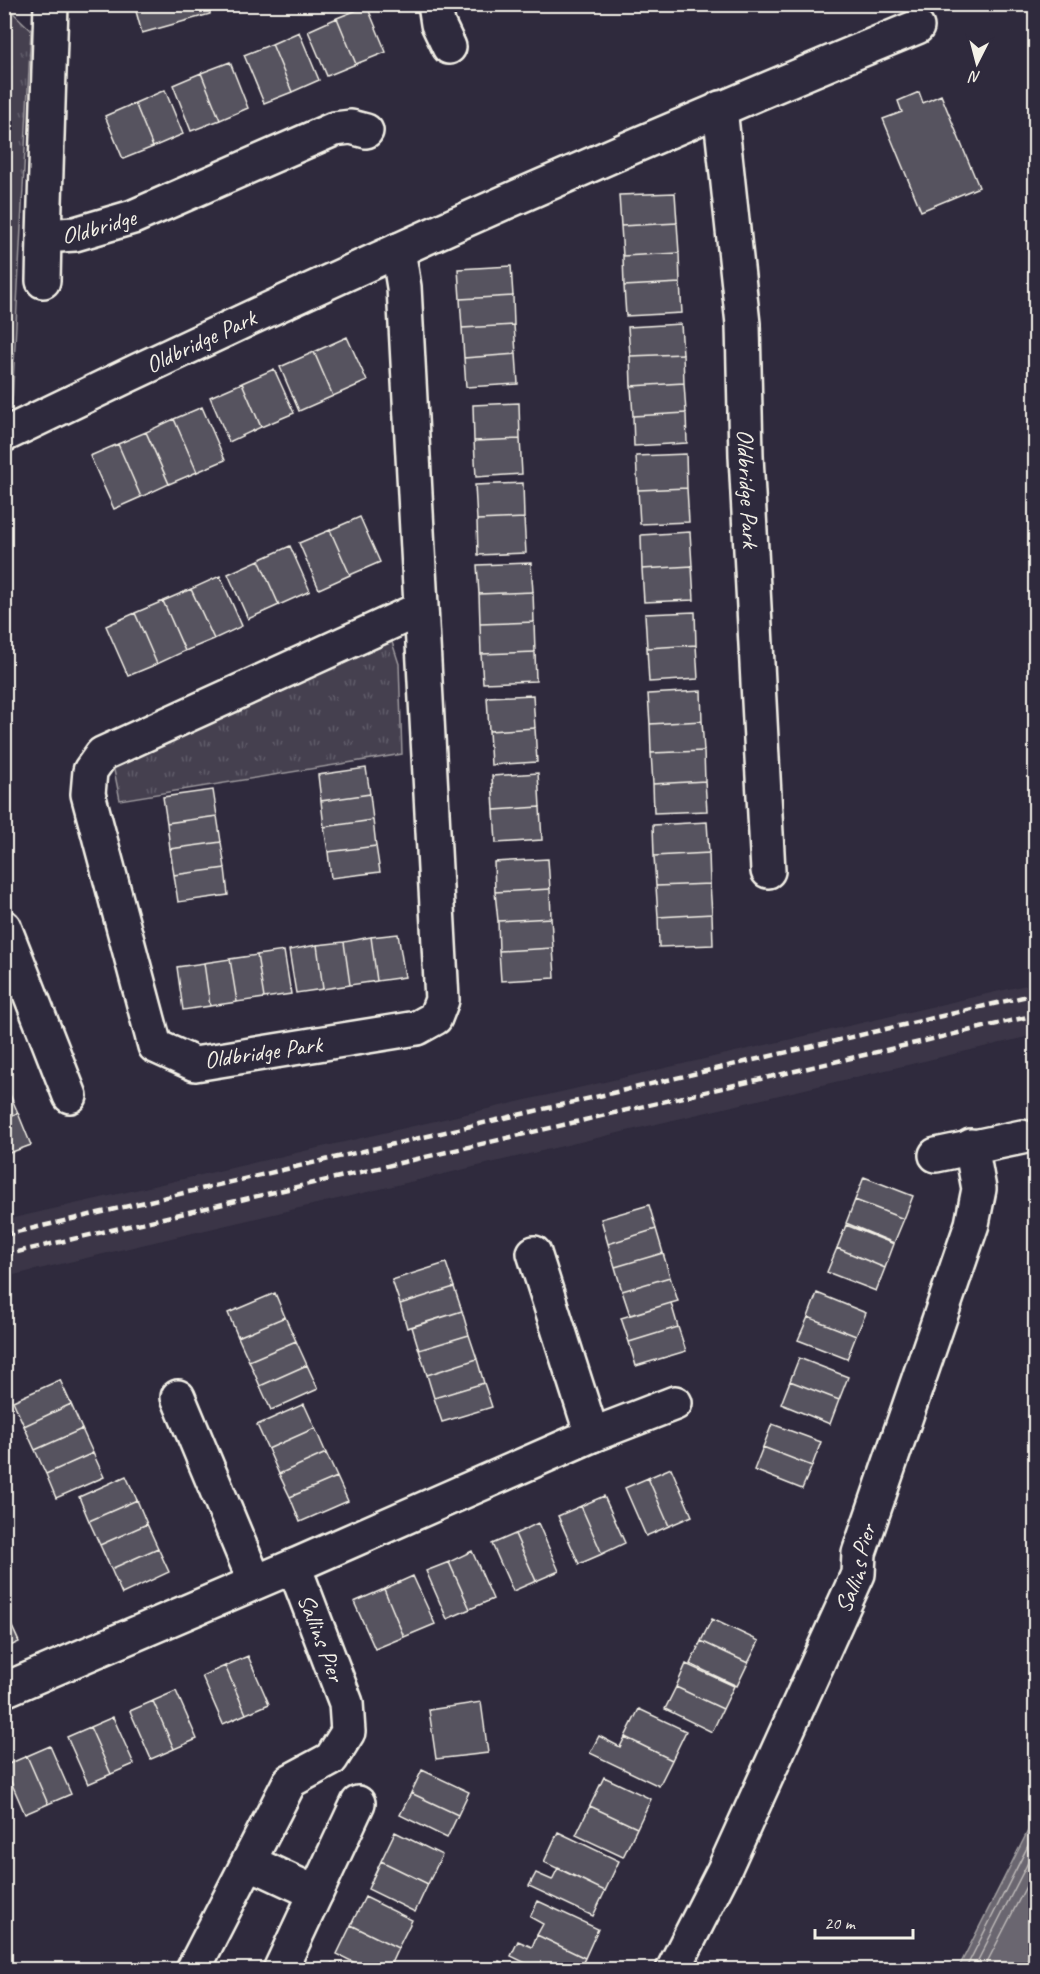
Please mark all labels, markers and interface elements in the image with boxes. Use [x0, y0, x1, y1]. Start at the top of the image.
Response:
north arrow [947, 33, 1007, 93]
text: N [966, 66, 982, 87]
street label: Oldbridge [61, 201, 141, 250]
street label: Oldbridge Park [141, 301, 263, 380]
street label: Oldbridge Park [730, 429, 766, 551]
street label: Oldbridge Park [202, 1029, 326, 1075]
street label: Sallins Pier [827, 1518, 884, 1617]
street label: Sallins Pier [291, 1590, 352, 1688]
scale bar [815, 1902, 912, 1940]
text: 20 m [824, 1912, 857, 1934]

